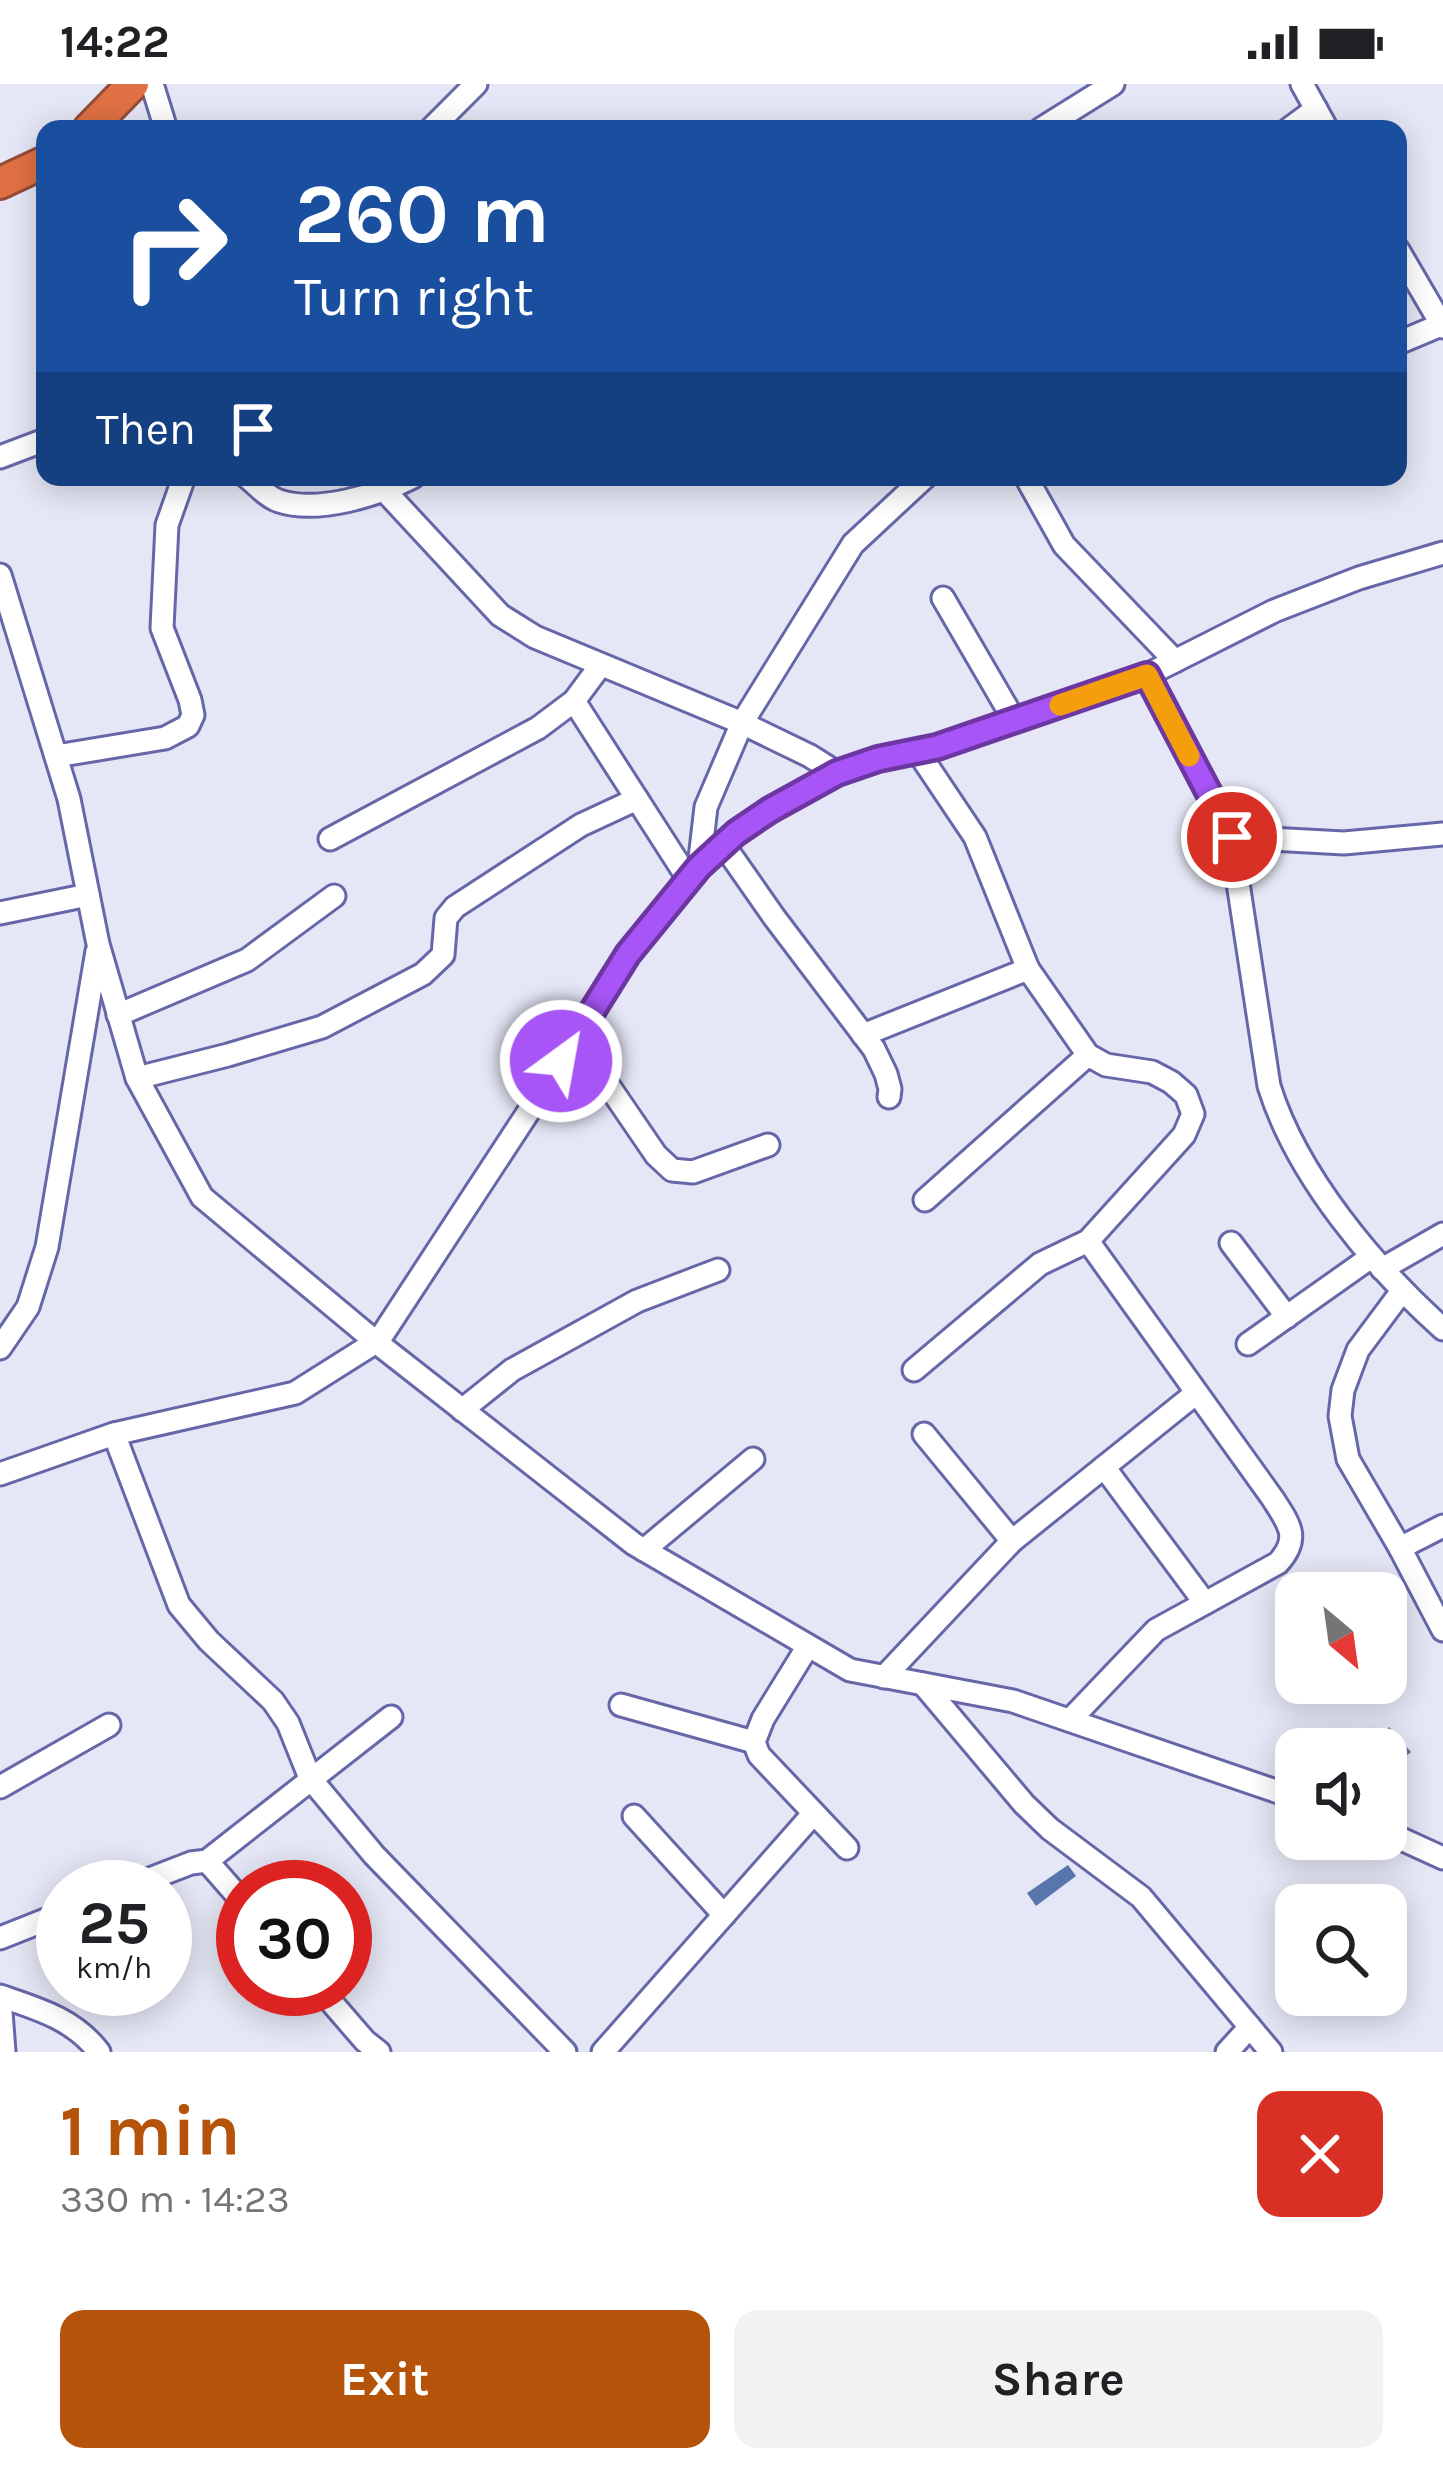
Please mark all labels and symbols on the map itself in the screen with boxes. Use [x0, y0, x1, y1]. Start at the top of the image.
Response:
pin [1181, 786, 1283, 888]
position arrow [498, 998, 624, 1124]
north arrow [1275, 1572, 1407, 1704]
speed limit sign: 30 [216, 1860, 372, 2016]

